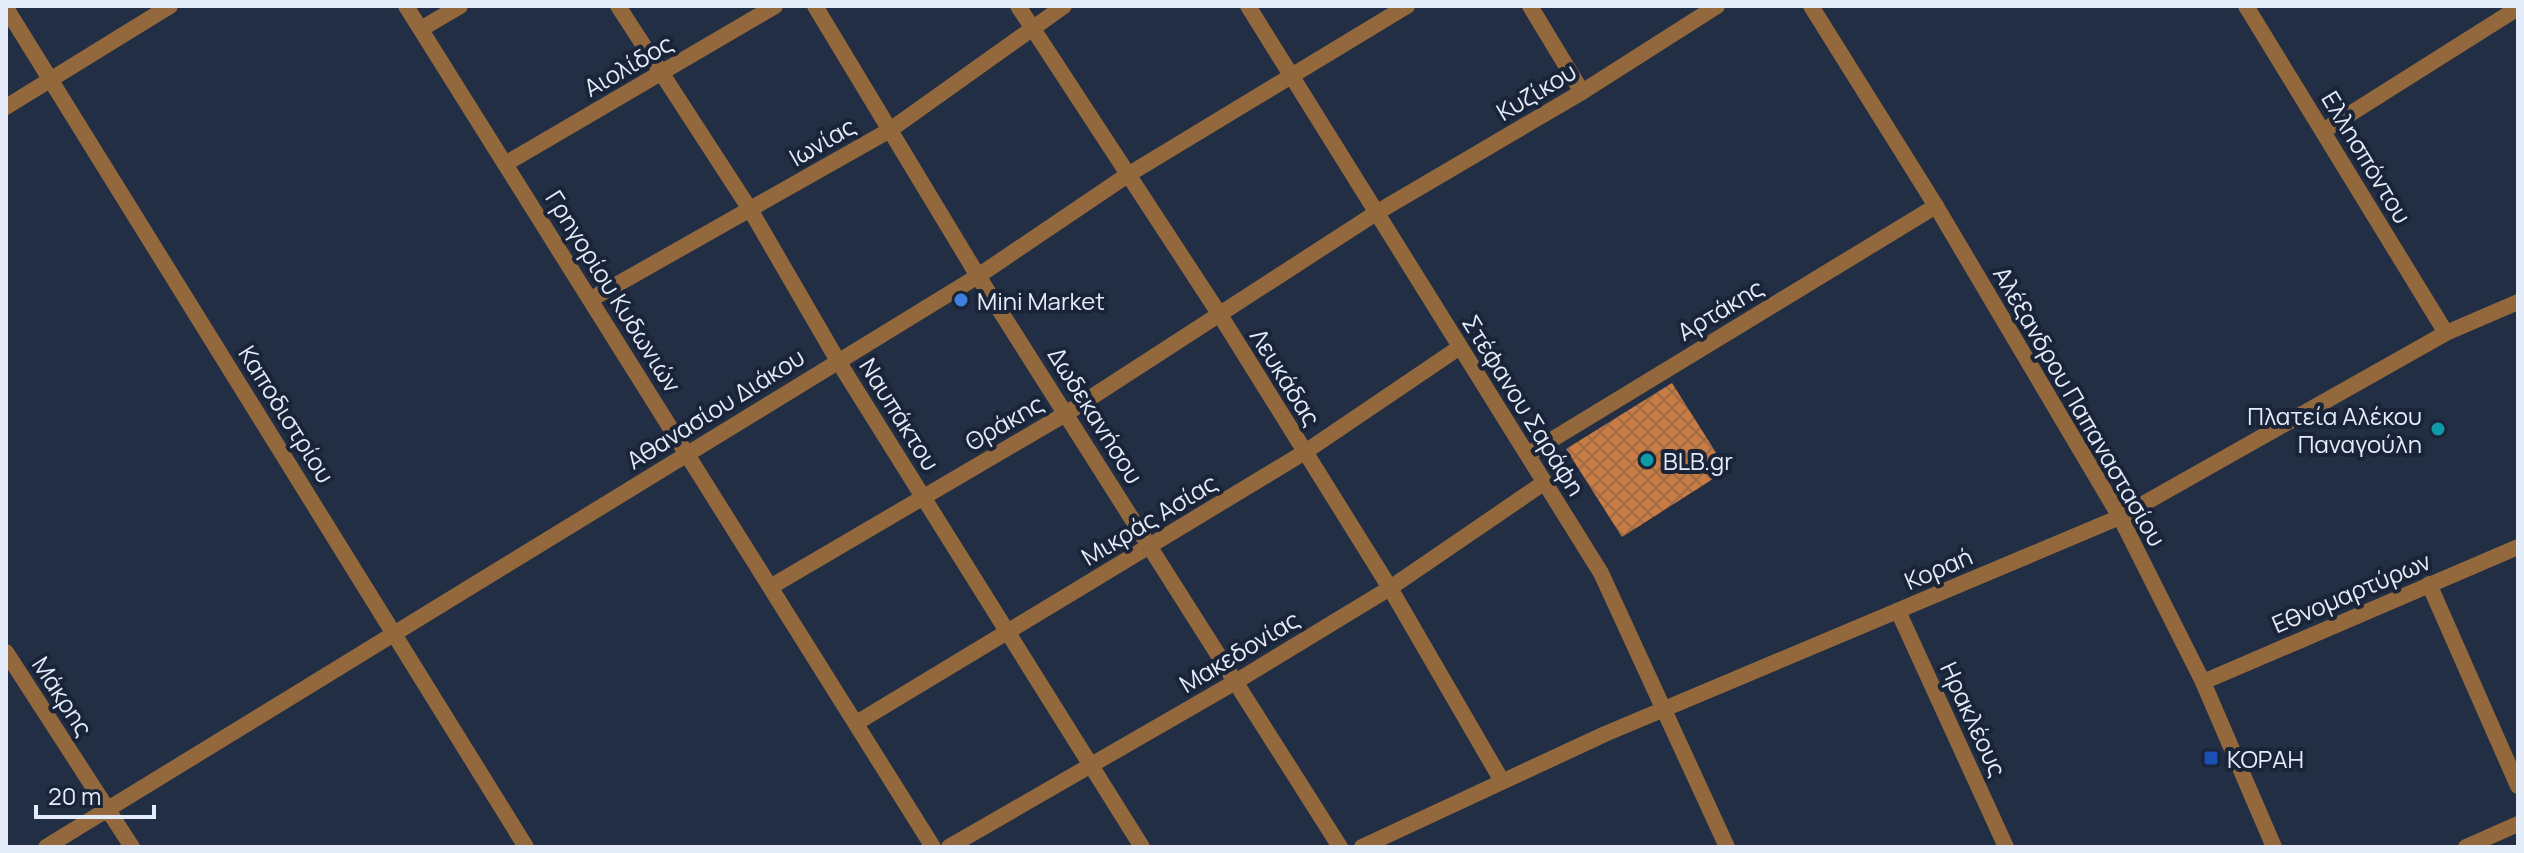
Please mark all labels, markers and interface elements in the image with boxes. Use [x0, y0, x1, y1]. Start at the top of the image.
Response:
street label: Αιολίδος [577, 26, 679, 104]
street label: Κυζίκου [1490, 54, 1582, 128]
street label: Ελλησπόντου [2314, 85, 2420, 229]
street label: Ιωνίας [783, 109, 861, 173]
street label: Γρηγορίου Κυδωνιών [538, 184, 690, 398]
street label: Αλέξανδρου Παπαναστασίου [1986, 260, 2174, 552]
street label: Αρτάκης [1671, 270, 1769, 348]
place label: Mini Market [977, 284, 1105, 317]
marker: Mini Market [952, 291, 970, 309]
street label: Στέφανου Σαράφη [1455, 308, 1593, 502]
street label: Λευκάδας [1243, 322, 1329, 432]
street label: Καποδιστρίου [232, 339, 342, 489]
street label: Αθανασίου Διάκου [620, 340, 810, 476]
street label: Δωδεκανήσου [1041, 340, 1151, 490]
street label: Ναυπάκτου [852, 351, 948, 477]
street label: Θράκης [959, 386, 1049, 458]
place label: Πλατεία Αλέκου Παναγούλη [2247, 399, 2422, 460]
marker: Πλατεία Αλέκου Παναγούλη [2429, 420, 2447, 438]
place label: BLB.gr [1663, 444, 1733, 477]
marker: BLB.gr [1638, 451, 1656, 469]
street label: Μικράς Ασίας [1075, 465, 1223, 573]
street label: Κοραή [1899, 539, 1977, 597]
street label: Εθνομαρτύρων [2267, 544, 2435, 640]
street label: Μακεδονίας [1173, 602, 1305, 700]
street label: Μάκρης [25, 650, 101, 742]
street label: Ηρακλέους [1933, 656, 2015, 782]
place label: ΚΟΡΑΗ [2227, 742, 2304, 775]
marker: ΚΟΡΑΗ [2202, 749, 2220, 767]
scale bar [36, 769, 154, 819]
text: 20 m [48, 779, 101, 812]

